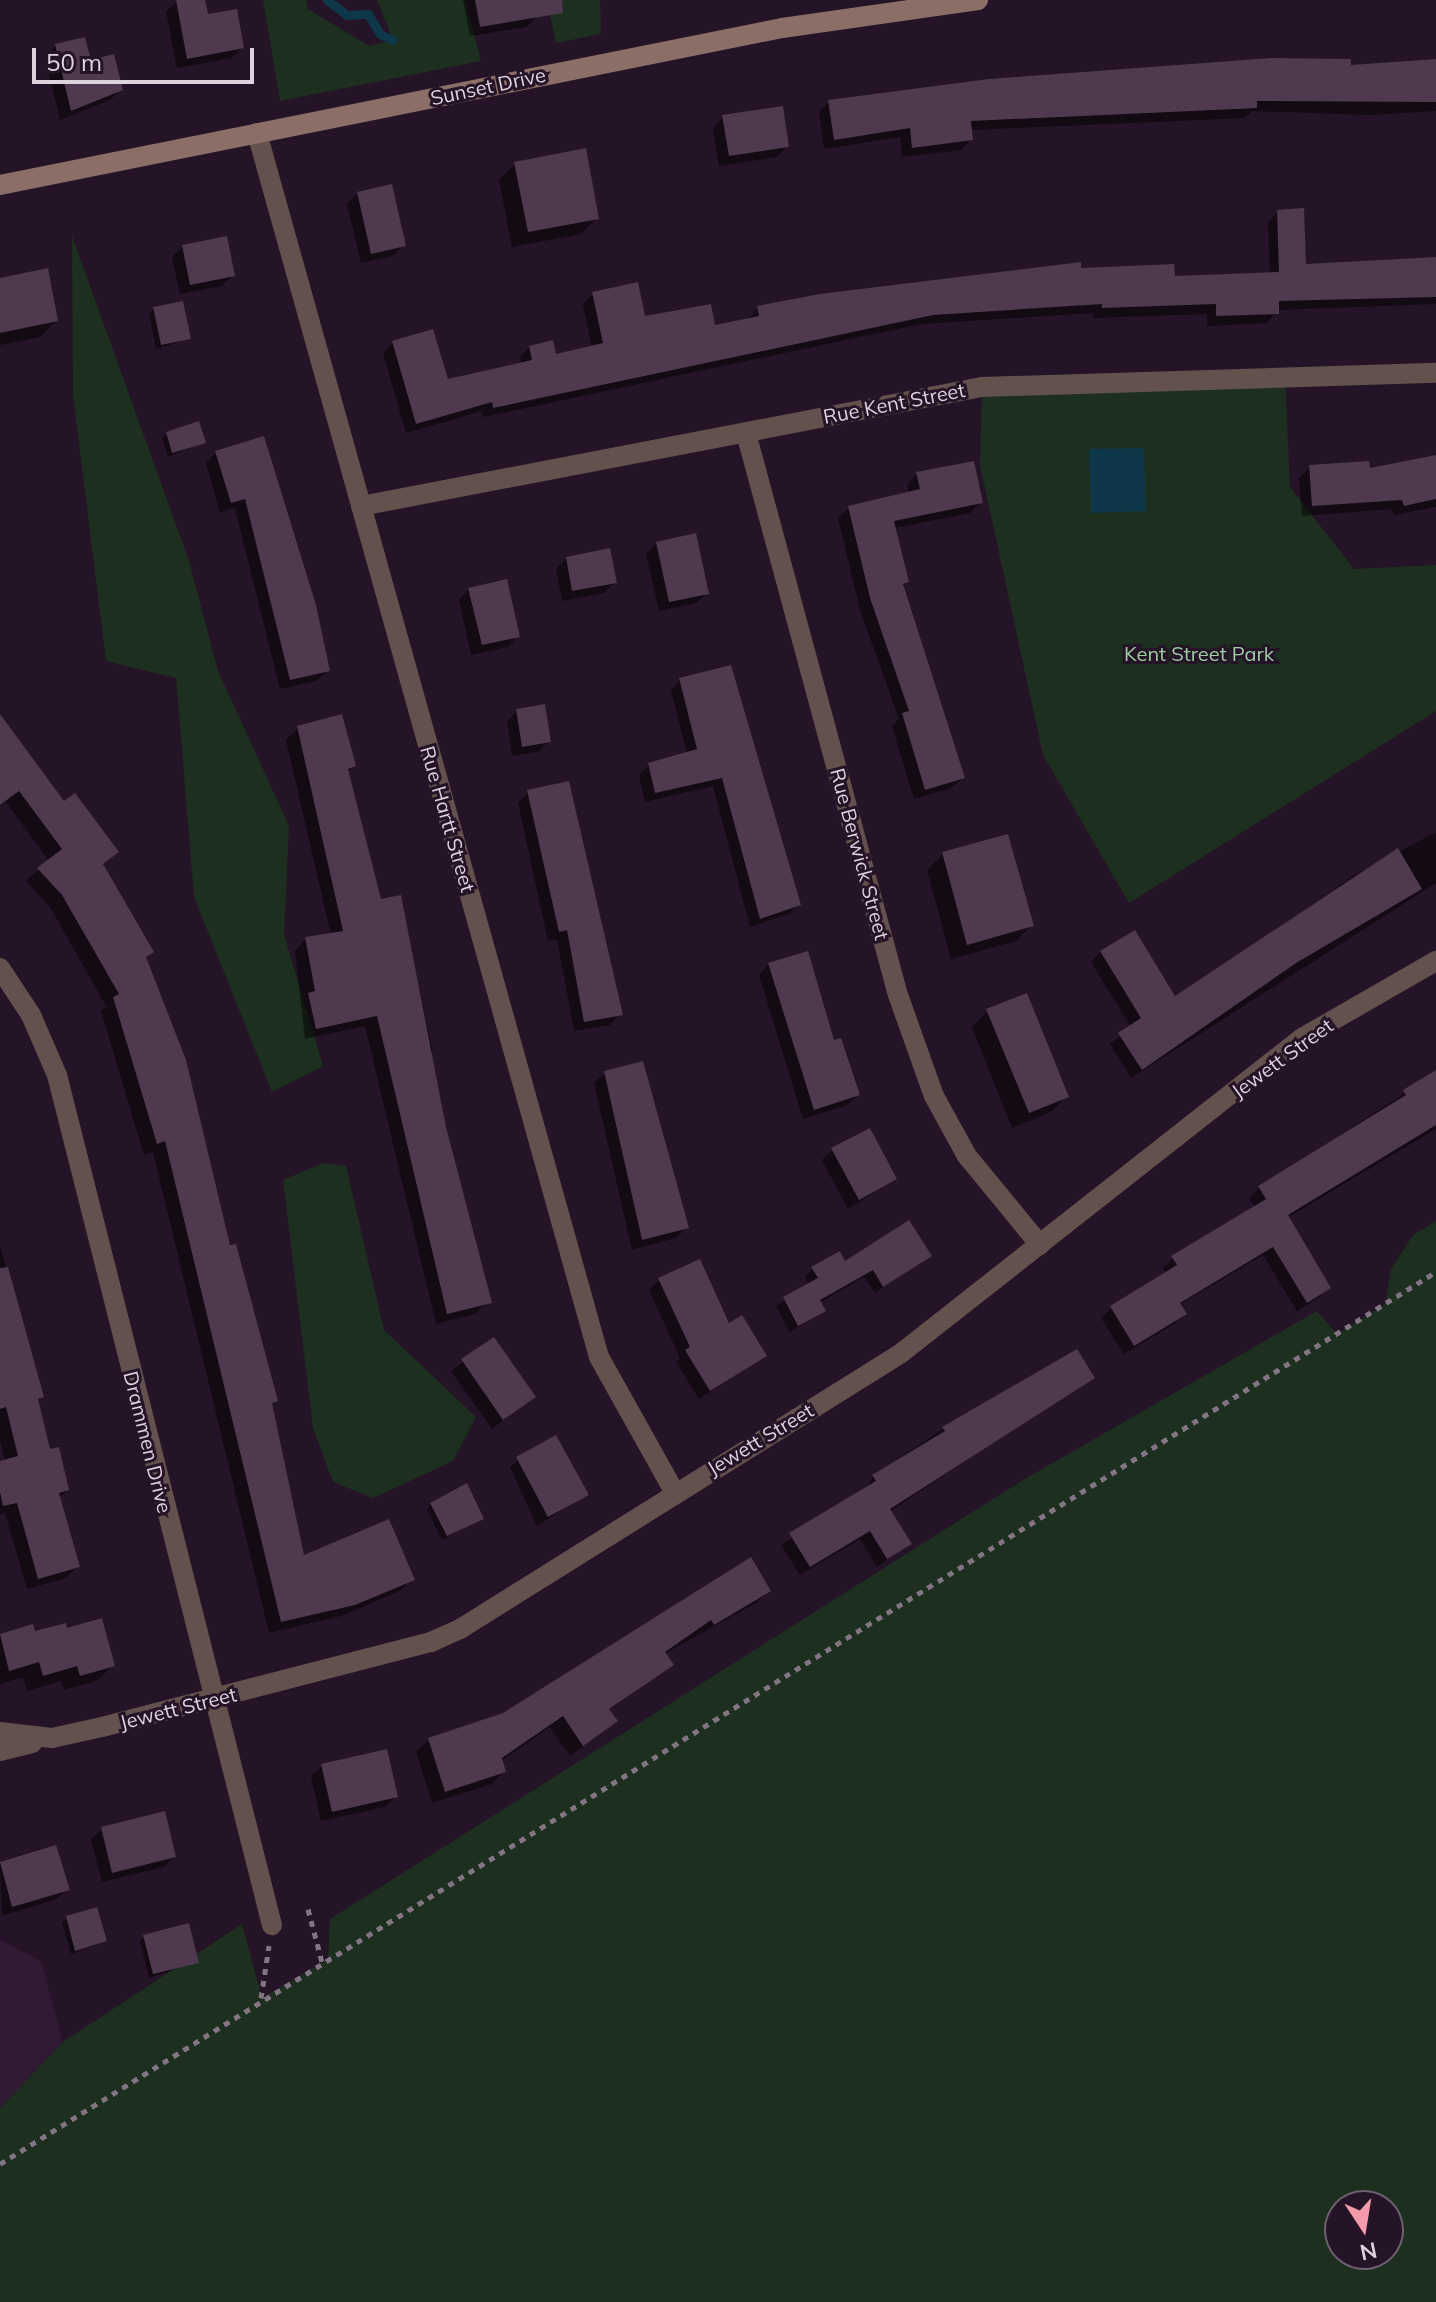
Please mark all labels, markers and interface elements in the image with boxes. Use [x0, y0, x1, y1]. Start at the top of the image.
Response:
scale bar [36, 32, 258, 82]
text: 50 m [46, 47, 102, 77]
street label: Sunset Drive [428, 62, 548, 110]
street label: Rue Kent Street [821, 377, 967, 429]
park label: Kent Street Park [1124, 641, 1274, 665]
street label: Rue Hartt Street [416, 743, 480, 895]
street label: Rue Berwick Street [826, 766, 894, 942]
street label: Jewett Street [1227, 1013, 1337, 1103]
street label: Drammen Drive [119, 1369, 177, 1515]
street label: Jewett Street [703, 1398, 817, 1480]
street label: Jewett Street [117, 1682, 239, 1734]
north arrow [1324, 2190, 1404, 2270]
text: N [1358, 2236, 1380, 2267]

